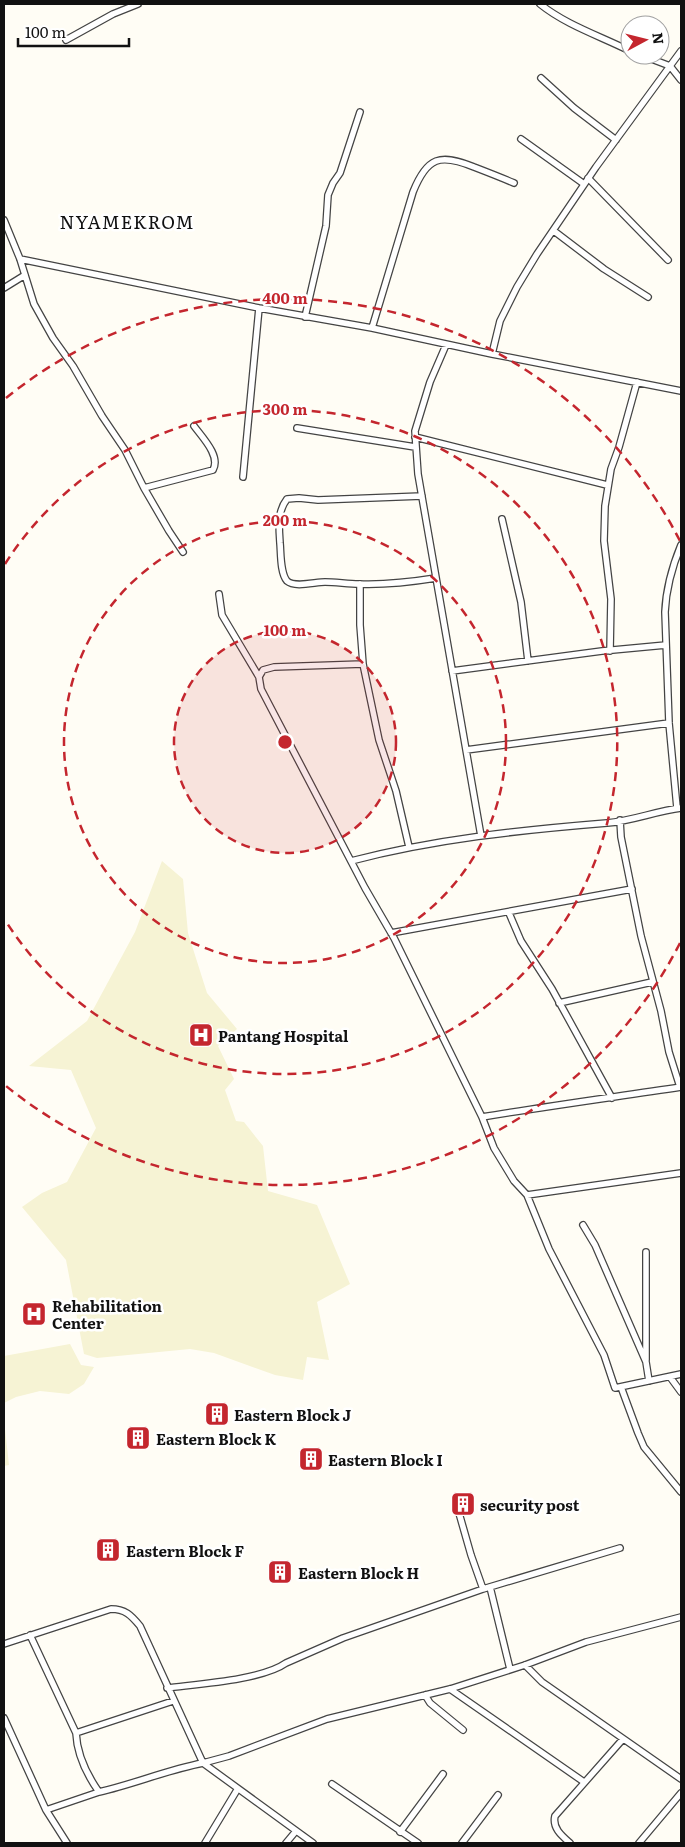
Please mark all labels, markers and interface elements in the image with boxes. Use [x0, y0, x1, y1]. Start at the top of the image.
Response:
scale bar [18, 15, 129, 47]
north arrow [620, 15, 670, 65]
text: 100 m [25, 20, 66, 43]
text: N [648, 31, 670, 46]
district label: NYAMEKROM [59, 208, 195, 235]
text: 400 m [262, 286, 308, 309]
text: 300 m [263, 397, 307, 420]
text: 200 m [263, 508, 307, 531]
text: 100 m [264, 618, 306, 641]
centre of rings [276, 733, 294, 751]
hospital icon: Pantang Hospital [188, 1022, 214, 1048]
place label: Pantang Hospital [218, 1024, 349, 1047]
place label: Rehabilitation Center [52, 1294, 163, 1334]
hospital icon: Rehabilitation Center [21, 1301, 47, 1327]
building icon: Eastern Block J [204, 1401, 230, 1427]
place label: Eastern Block J [234, 1403, 352, 1426]
building icon: Eastern Block K [125, 1425, 151, 1451]
place label: Eastern Block K [156, 1427, 277, 1450]
building icon: Eastern Block I [298, 1446, 324, 1472]
place label: Eastern Block I [328, 1448, 443, 1471]
building icon: security post [450, 1491, 476, 1517]
place label: security post [480, 1493, 580, 1516]
building icon: Eastern Block F [95, 1537, 121, 1563]
place label: Eastern Block F [126, 1539, 245, 1562]
building icon: Eastern Block H [267, 1559, 293, 1585]
place label: Eastern Block H [298, 1561, 419, 1584]

